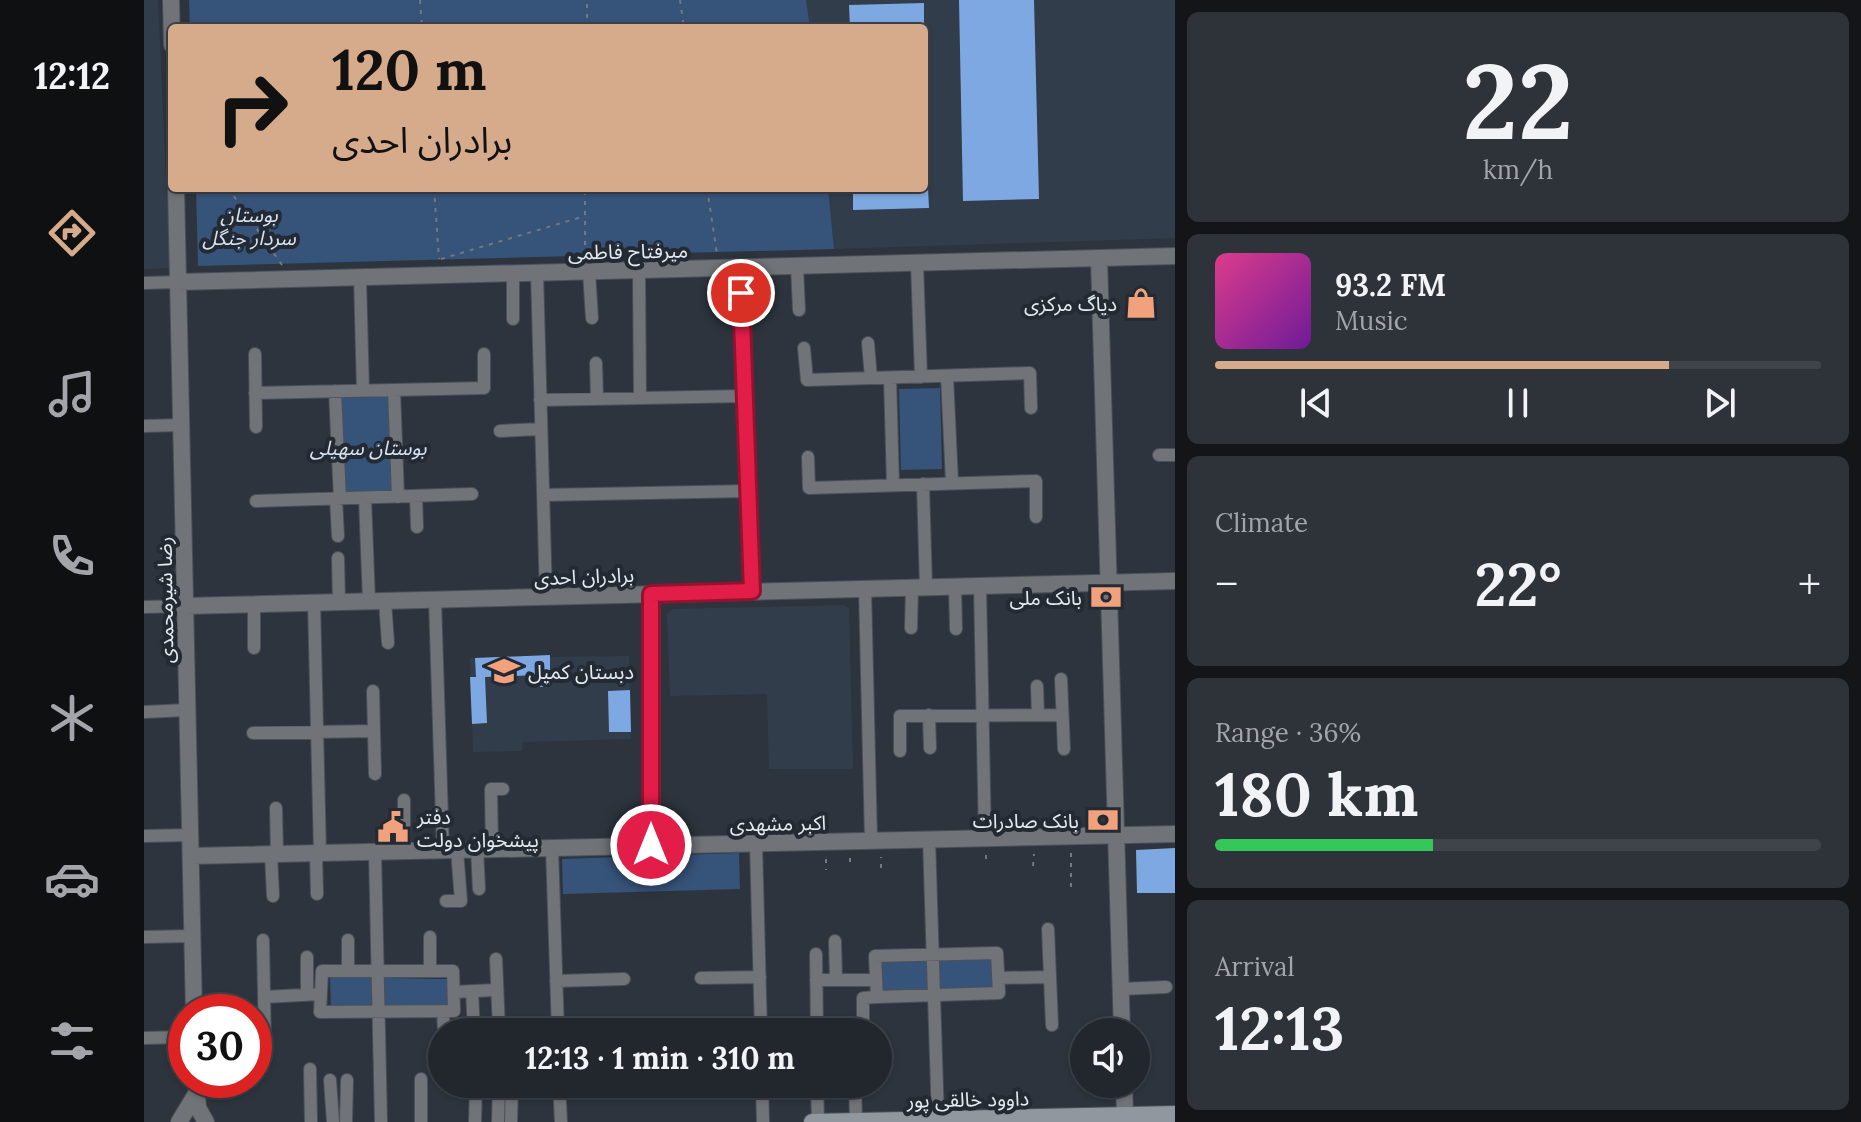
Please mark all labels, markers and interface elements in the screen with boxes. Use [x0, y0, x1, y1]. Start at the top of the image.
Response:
text: 120 m [332, 34, 486, 105]
text: 22 [1463, 34, 1573, 167]
text: 12:12 [34, 53, 110, 99]
icon: right [200, 56, 304, 160]
text: برادران احدی [332, 117, 512, 163]
text: km/h [1483, 153, 1553, 186]
park label: بوستان سردار جنگل [202, 202, 296, 250]
icon: directions [44, 205, 100, 261]
street label: میرفتاح فاطمی [568, 237, 688, 268]
pin [707, 259, 775, 327]
text: 93.2 FM [1335, 266, 1446, 304]
icon: arrive [719, 271, 763, 315]
shop icon: دیاگ مرکزی [1124, 286, 1158, 320]
place label: دیاگ مرکزی [1024, 291, 1117, 316]
text: Music [1335, 304, 1408, 337]
icon: music [44, 366, 100, 422]
icon: previous [1294, 381, 1338, 425]
icon: pause [1496, 381, 1540, 425]
icon: next [1698, 381, 1742, 425]
park label: بوستان سهیلی [310, 435, 427, 460]
text: Climate [1215, 506, 1308, 539]
icon: phone [44, 528, 100, 584]
street label: رضا شیرمحمدی [151, 536, 179, 664]
text: 22° [1475, 546, 1561, 622]
text: − [1215, 556, 1238, 612]
text: + [1798, 556, 1821, 612]
street label: برادران احدی [534, 562, 634, 590]
bank icon: بانک ملی [1089, 580, 1123, 614]
place label: بانک ملی [1009, 585, 1082, 610]
school or university icon: دبستان کمیل [487, 654, 521, 688]
place label: دبستان کمیل [528, 659, 634, 684]
icon: climate [44, 690, 100, 746]
text: Range · 36% [1215, 716, 1361, 749]
text: 180 km [1215, 756, 1418, 832]
position arrow [609, 803, 693, 887]
bank icon: بانک صادرات [1086, 803, 1120, 837]
place label: دفتر پیشخوان دولت [416, 804, 539, 853]
place label: بانک صادرات [973, 808, 1079, 833]
public building icon: دفتر پیشخوان دولت [376, 810, 410, 844]
street label: اکبر مشهدی [730, 810, 826, 836]
icon: car [44, 851, 100, 907]
text: Arrival [1215, 950, 1294, 983]
text: 12:13 [1215, 990, 1344, 1066]
speed limit sign: 30 [168, 994, 272, 1098]
icon: filters [44, 1013, 100, 1069]
map controls [1070, 1018, 1150, 1098]
button: sound [1070, 1018, 1150, 1098]
text: 12:13 · 1 min · 310 m [525, 1039, 795, 1077]
street label: داوود خالقی پور [906, 1085, 1029, 1114]

